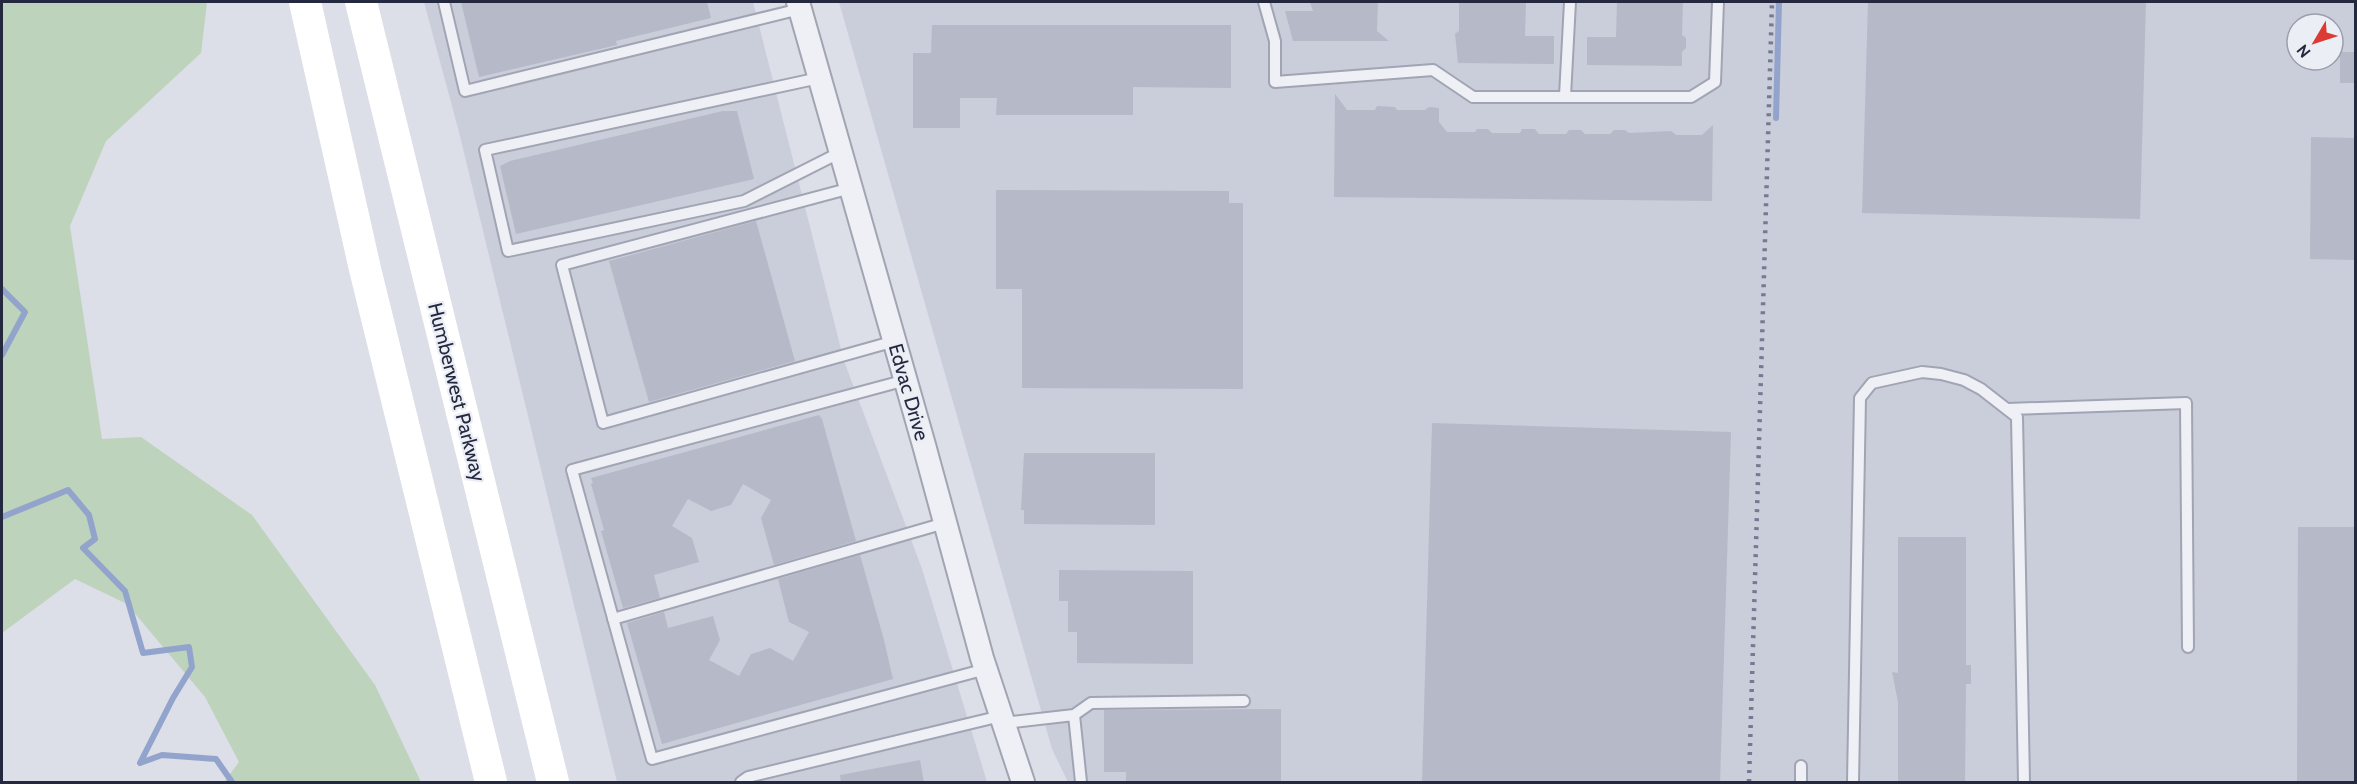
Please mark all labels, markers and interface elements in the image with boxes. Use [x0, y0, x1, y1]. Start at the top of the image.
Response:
north arrow [2285, 12, 2345, 72]
text: N [2293, 41, 2315, 61]
street label: Humberwest Parkway [423, 300, 491, 484]
street label: Edvac Drive [884, 341, 934, 443]

